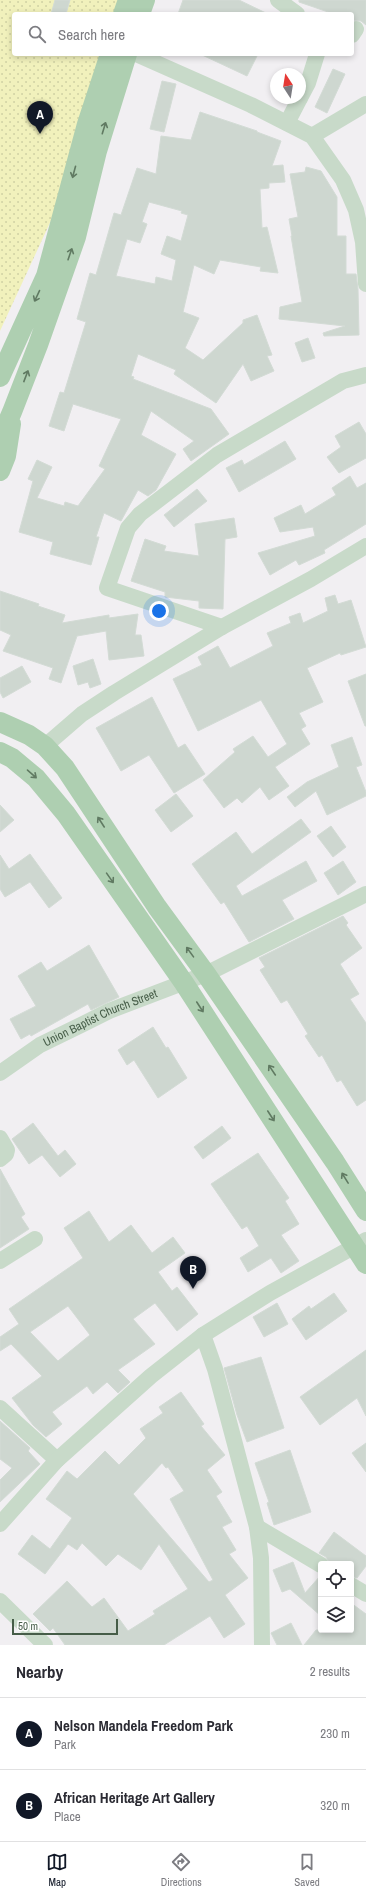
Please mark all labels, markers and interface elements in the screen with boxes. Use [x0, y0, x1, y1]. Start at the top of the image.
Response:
search box [12, 12, 354, 56]
icon: search [26, 23, 48, 45]
text: Search here [58, 24, 125, 45]
north arrow [270, 68, 306, 104]
pin: A [27, 101, 53, 134]
one-way arrow [101, 122, 108, 135]
one-way arrow [70, 165, 77, 178]
one-way arrow [67, 247, 74, 260]
one-way arrow [33, 290, 40, 302]
one-way arrow [23, 370, 31, 382]
your location [149, 601, 169, 621]
one-way arrow [26, 770, 37, 779]
one-way arrow [97, 817, 105, 828]
one-way arrow [106, 872, 114, 883]
one-way arrow [186, 947, 194, 958]
street label: Union Baptist Church Street [41, 985, 160, 1050]
one-way arrow [196, 1002, 204, 1013]
one-way arrow [268, 1065, 276, 1076]
one-way arrow [267, 1110, 275, 1121]
one-way arrow [341, 1173, 349, 1184]
pin: B [180, 1256, 206, 1289]
map controls [318, 1561, 354, 1633]
button: locate [318, 1561, 354, 1597]
button: layers [318, 1597, 354, 1633]
scale bar [12, 1617, 118, 1636]
text: 50 m [18, 1619, 38, 1633]
text: Nearby [16, 1660, 63, 1683]
text: 2 results [310, 1663, 350, 1680]
text: Nelson Mandela Freedom Park [54, 1715, 233, 1736]
text: A [25, 1725, 33, 1742]
text: 230 m [320, 1725, 350, 1742]
text: Park [54, 1736, 76, 1753]
text: African Heritage Art Gallery [54, 1787, 215, 1808]
text: B [25, 1797, 33, 1814]
text: 320 m [320, 1797, 350, 1814]
text: Place [54, 1808, 81, 1825]
tab: Map [46, 1851, 68, 1889]
tab: Directions [161, 1851, 202, 1889]
tab: Saved [294, 1851, 320, 1889]

